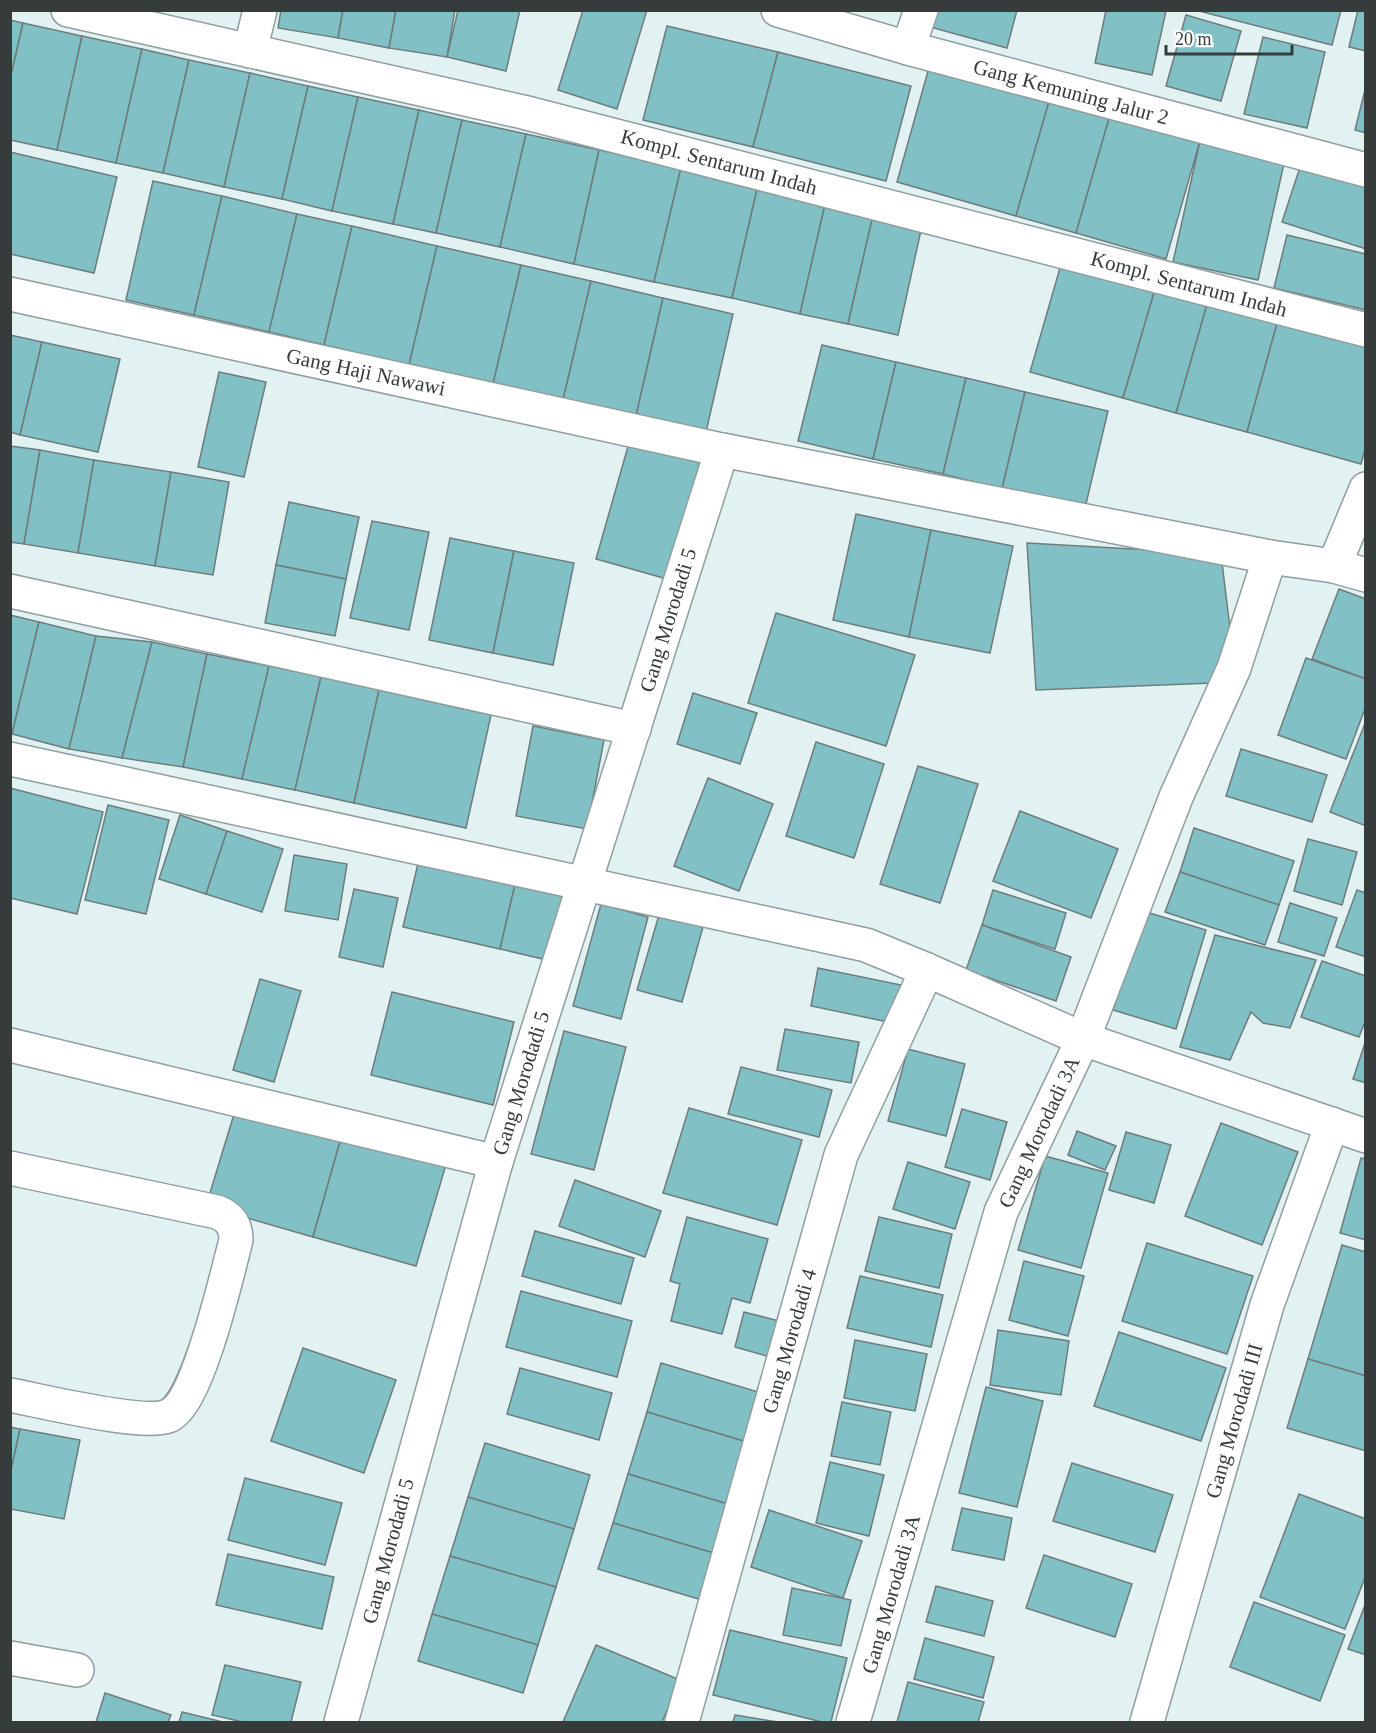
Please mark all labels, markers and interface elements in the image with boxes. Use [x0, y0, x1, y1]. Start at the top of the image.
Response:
scale bar [1166, 18, 1292, 56]
text: 20 m [1175, 29, 1212, 49]
street label: Gang Kemuning Jalur 2 [971, 54, 1171, 130]
street label: Kompl. Sentarum Indah [618, 124, 820, 200]
street label: Kompl. Sentarum Indah [1088, 246, 1290, 322]
street label: Gang Haji Nawawi [284, 343, 448, 401]
street label: Gang Morodadi 5 [635, 545, 701, 695]
street label: Gang Morodadi 5 [488, 1008, 554, 1158]
street label: Gang Morodadi 3A [993, 1052, 1085, 1212]
street label: Gang Morodadi 4 [757, 1265, 821, 1416]
street label: Gang Morodadi III [1200, 1341, 1268, 1501]
street label: Gang Morodadi 5 [357, 1476, 419, 1626]
street label: Gang Morodadi 3A [857, 1511, 925, 1676]

